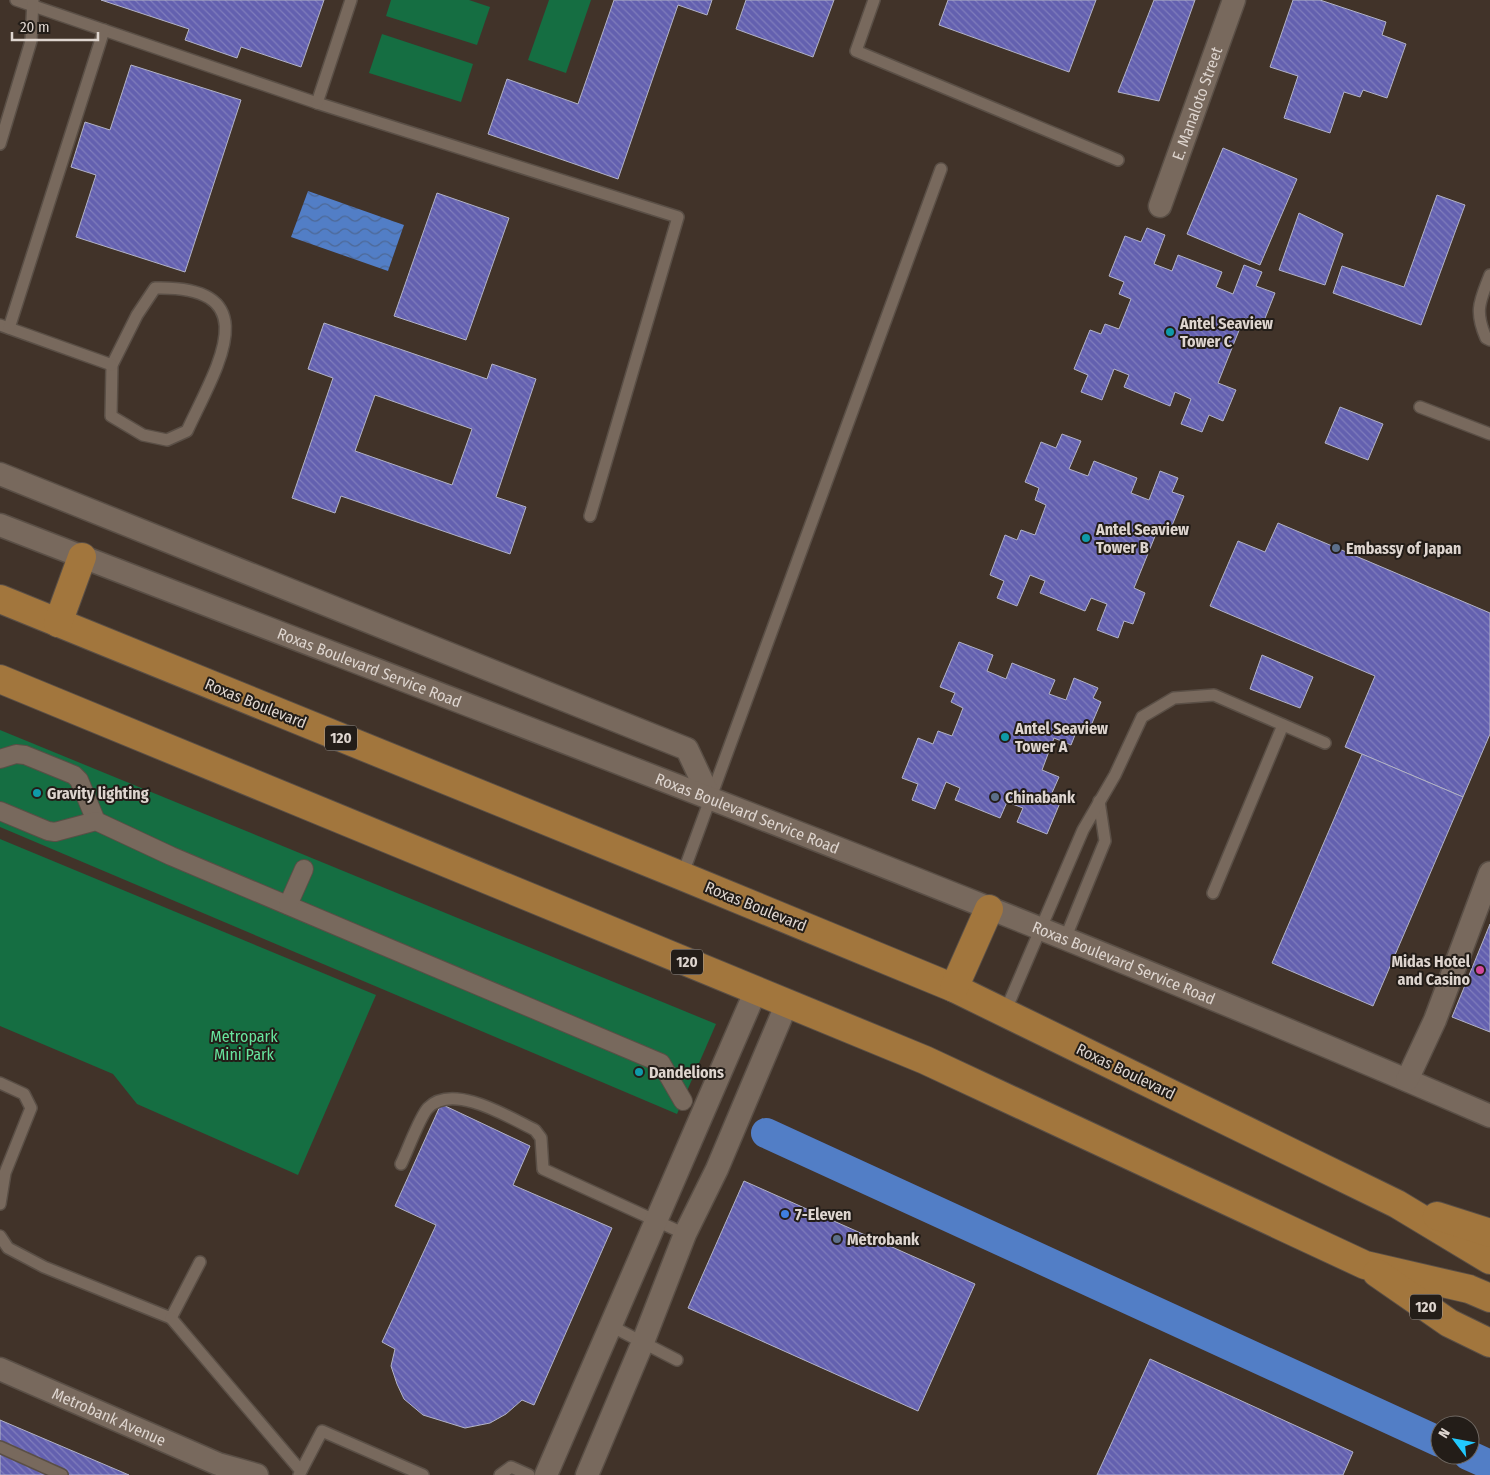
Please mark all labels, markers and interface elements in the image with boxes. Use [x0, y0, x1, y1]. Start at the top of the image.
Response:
scale bar [12, 10, 99, 42]
text: 20 m [20, 18, 50, 36]
street label: E. Manaloto Street [1168, 44, 1227, 163]
place label: Antel Seaview Tower C [1179, 314, 1273, 351]
marker: Antel Seaview Tower C [1164, 326, 1176, 338]
place label: Antel Seaview Tower B [1095, 520, 1189, 557]
marker: Antel Seaview Tower B [1080, 532, 1092, 544]
place label: Embassy of Japan [1346, 539, 1461, 558]
marker: Embassy of Japan [1330, 542, 1342, 554]
street label: Roxas Boulevard Service Road [275, 624, 464, 712]
street label: Roxas Boulevard [202, 674, 309, 732]
place label: Antel Seaview Tower A [1014, 719, 1108, 756]
road number: 120 [325, 726, 357, 750]
marker: Antel Seaview Tower A [999, 731, 1011, 743]
street label: Roxas Boulevard Service Road [653, 769, 842, 858]
place label: Gravity lighting [47, 784, 149, 803]
marker: Gravity lighting [31, 787, 43, 799]
place label: Chinabank [1005, 788, 1076, 807]
marker: Chinabank [989, 791, 1001, 803]
street label: Roxas Boulevard [702, 877, 809, 935]
street label: Roxas Boulevard Service Road [1029, 917, 1218, 1009]
road number: 120 [671, 950, 703, 974]
place label: Midas Hotel and Casino [1391, 952, 1471, 989]
marker: Midas Hotel and Casino [1474, 964, 1486, 976]
park label: Metropark Mini Park [210, 1027, 278, 1064]
street label: Roxas Boulevard [1073, 1039, 1178, 1104]
place label: Dandelions [649, 1063, 724, 1082]
marker: Dandelions [633, 1066, 645, 1078]
place label: 7-Eleven [795, 1205, 851, 1224]
marker: 7-Eleven [779, 1208, 791, 1220]
place label: Metrobank [847, 1230, 920, 1249]
marker: Metrobank [831, 1233, 843, 1245]
road number: 120 [1410, 1294, 1442, 1320]
street label: Metrobank Avenue [49, 1384, 169, 1450]
north arrow [1430, 1415, 1480, 1465]
text: N [1435, 1425, 1454, 1441]

